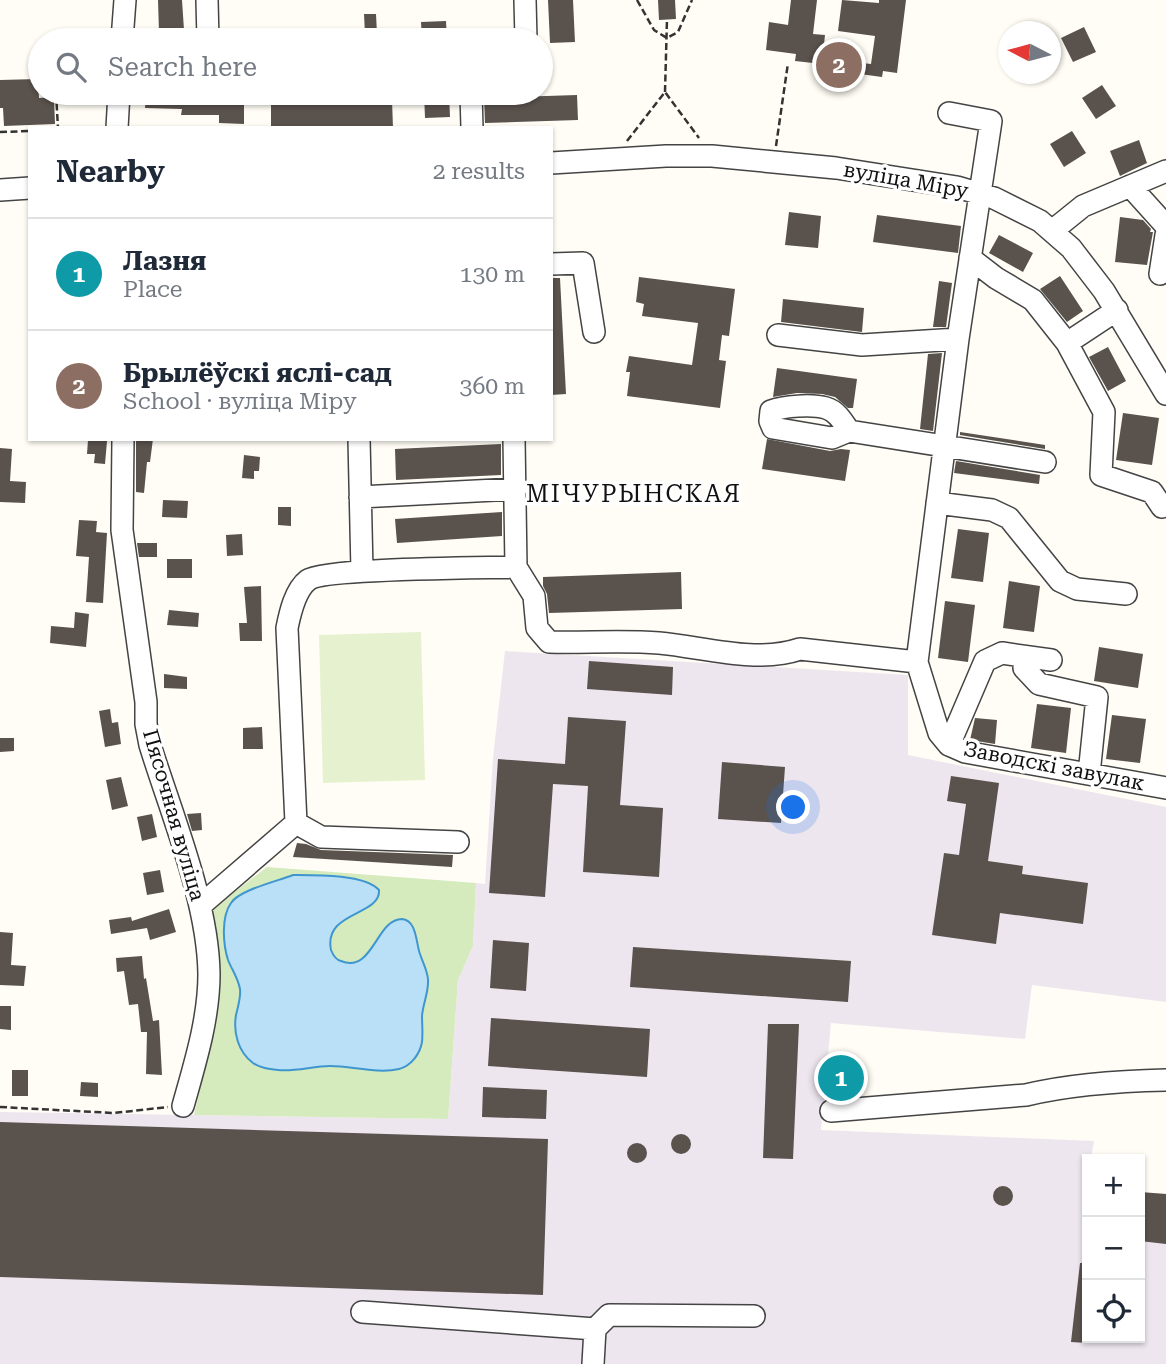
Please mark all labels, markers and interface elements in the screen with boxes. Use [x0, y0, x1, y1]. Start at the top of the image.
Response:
north arrow [998, 21, 1061, 84]
search box [28, 28, 553, 105]
pin: 2 [816, 39, 862, 91]
icon: search [52, 48, 90, 86]
text: Search here [108, 52, 257, 82]
text: Nearby [56, 154, 165, 189]
street label: вуліца Міру [842, 157, 971, 203]
text: 2 results [433, 158, 525, 185]
text: Лазня [123, 246, 206, 276]
text: 1 [73, 261, 85, 288]
text: 130 m [460, 261, 525, 288]
text: Place [123, 276, 182, 303]
text: Брылёўскі яслі-сад [123, 358, 392, 388]
text: 2 [73, 373, 85, 400]
text: 360 m [460, 373, 525, 400]
text: School · вуліца Міру [123, 388, 357, 415]
district label: МІЧУРЫНСКАЯ [526, 480, 742, 508]
street label: Пясочная вуліца [138, 726, 210, 904]
street label: Заводскі завулак [961, 737, 1147, 795]
your location [776, 790, 810, 824]
pin: 1 [818, 1052, 864, 1104]
map controls [1082, 1154, 1145, 1343]
button: + [1082, 1154, 1145, 1217]
button: − [1082, 1217, 1145, 1280]
button: locate [1082, 1280, 1145, 1343]

